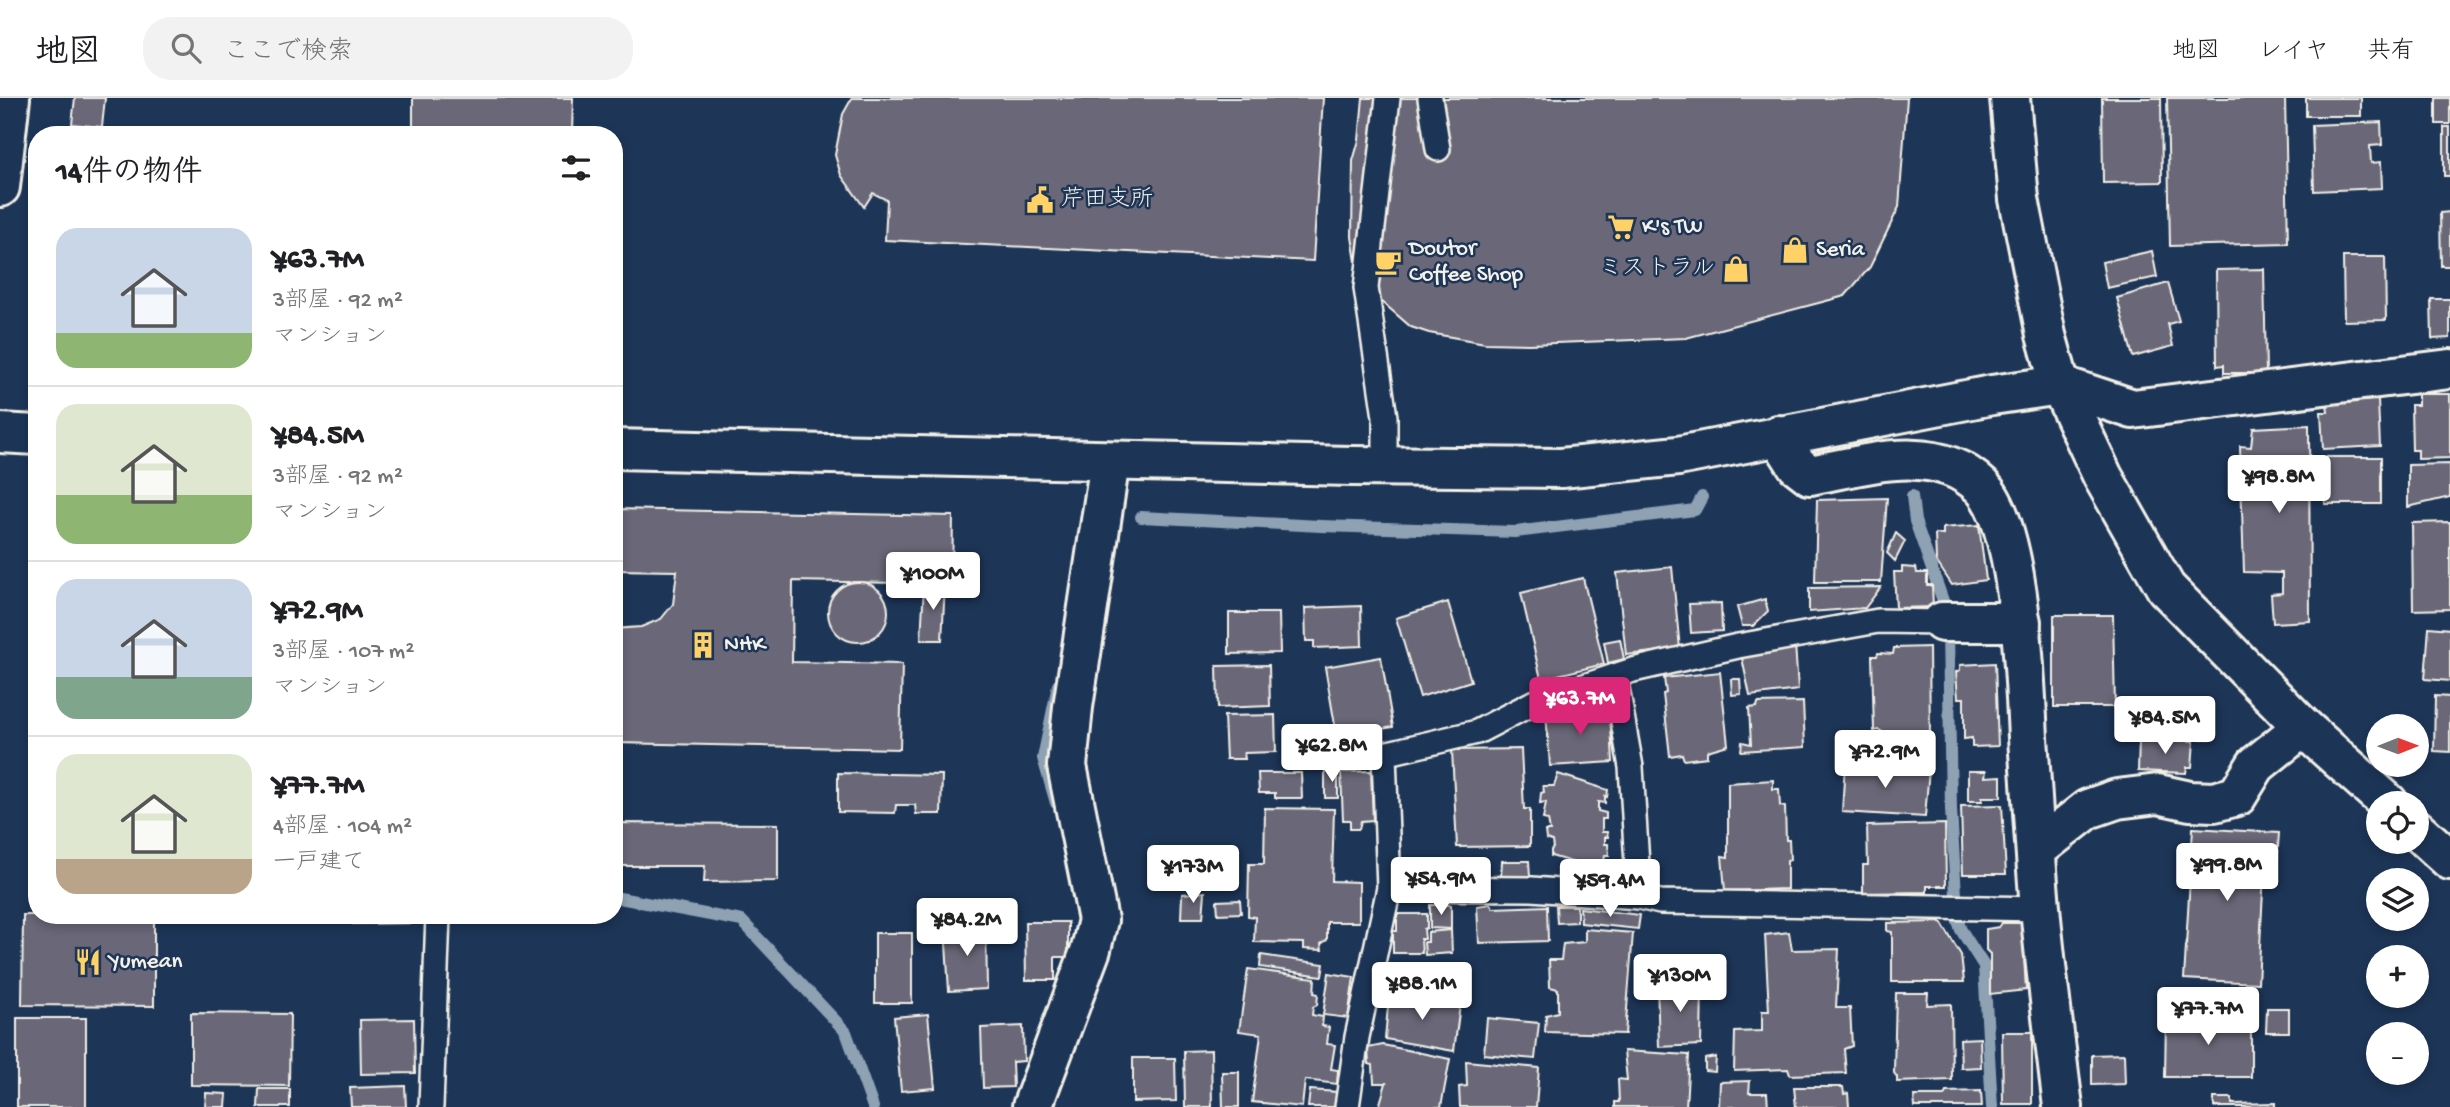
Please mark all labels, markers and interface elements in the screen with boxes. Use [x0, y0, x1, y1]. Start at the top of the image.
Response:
search box [143, 17, 633, 80]
icon: search [167, 29, 205, 67]
text: 地図 [35, 36, 101, 74]
text: ここで検索 [223, 38, 353, 69]
text: 地図 [2172, 38, 2220, 67]
text: レイヤ [2258, 38, 2329, 67]
text: 共有 [2367, 38, 2415, 67]
icon: filters [557, 149, 595, 187]
text: 14件の物件 [56, 157, 202, 192]
public building icon: 芹田支所 [1025, 185, 1055, 215]
place label: 芹田支所 [1061, 186, 1153, 214]
supermarket icon: K's TW [1606, 212, 1636, 242]
place label: K's TW [1642, 214, 1703, 241]
shop icon: Seria [1780, 235, 1810, 265]
place label: Doutor Coffee Shop [1407, 236, 1523, 289]
place label: Seria [1816, 237, 1866, 264]
text: ¥63.7M [273, 244, 364, 279]
cafe icon: Doutor Coffee Shop [1373, 247, 1403, 277]
shop icon: ミストラル [1721, 254, 1751, 284]
icon: home [112, 256, 196, 340]
place label: ミストラル [1599, 256, 1715, 283]
text: 3部屋 · 92 m² [273, 288, 403, 315]
text: マンション [273, 324, 387, 351]
text: ¥84.5M [273, 420, 364, 455]
icon: home [112, 432, 196, 516]
pin: ¥98.8M [2222, 456, 2336, 515]
text: 3部屋 · 92 m² [273, 464, 403, 491]
text: ¥98.8M [2244, 464, 2314, 491]
text: マンション [273, 500, 387, 527]
pin: ¥100M [884, 552, 982, 612]
text: ¥100M [902, 561, 964, 588]
text: ¥72.9M [273, 595, 363, 630]
icon: home [112, 607, 196, 691]
building icon: NHK [688, 630, 718, 660]
place label: NHK [724, 632, 767, 659]
text: 3部屋 · 107 m² [273, 639, 414, 666]
text: マンション [273, 675, 387, 702]
pin: ¥63.7M [1523, 678, 1637, 737]
text: ¥63.7M [1545, 686, 1615, 713]
pin: ¥84.5M [2108, 696, 2222, 756]
text: ¥84.5M [2130, 705, 2200, 732]
north arrow [2366, 714, 2429, 777]
map controls [2366, 714, 2429, 1085]
pin: ¥62.8M [1275, 724, 1389, 784]
pin: ¥72.9M [1828, 730, 1942, 790]
text: ¥62.8M [1297, 733, 1367, 760]
text: ¥72.9M [1851, 739, 1919, 766]
text: ¥77.7M [273, 770, 364, 805]
icon: home [112, 782, 196, 866]
button: locate [2366, 791, 2429, 854]
text: 4部屋 · 104 m² [273, 814, 412, 841]
pin: ¥99.8M [2170, 844, 2284, 903]
pin: ¥173M [1144, 846, 1242, 905]
text: 一戸建て [273, 850, 365, 877]
text: ¥99.8M [2192, 852, 2262, 879]
text: ¥173M [1163, 854, 1223, 881]
pin: ¥54.9M [1384, 858, 1498, 917]
pin: ¥59.4M [1553, 860, 1667, 919]
text: ¥54.9M [1407, 866, 1475, 893]
text: ¥59.4M [1576, 868, 1644, 895]
button: layers [2366, 868, 2429, 931]
pin: ¥84.2M [910, 898, 1024, 958]
text: ¥84.2M [933, 907, 1001, 934]
button: + [2366, 945, 2429, 1008]
restaurant icon: Yumean [73, 947, 103, 977]
place label: Yumean [107, 949, 182, 976]
pin: ¥130M [1631, 954, 1729, 1014]
pin: ¥88.1M [1365, 962, 1479, 1022]
text: ¥130M [1650, 963, 1710, 990]
text: ¥88.1M [1388, 971, 1456, 998]
pin: ¥77.7M [2151, 988, 2265, 1047]
text: ¥77.7M [2173, 996, 2243, 1023]
button: − [2366, 1022, 2429, 1085]

